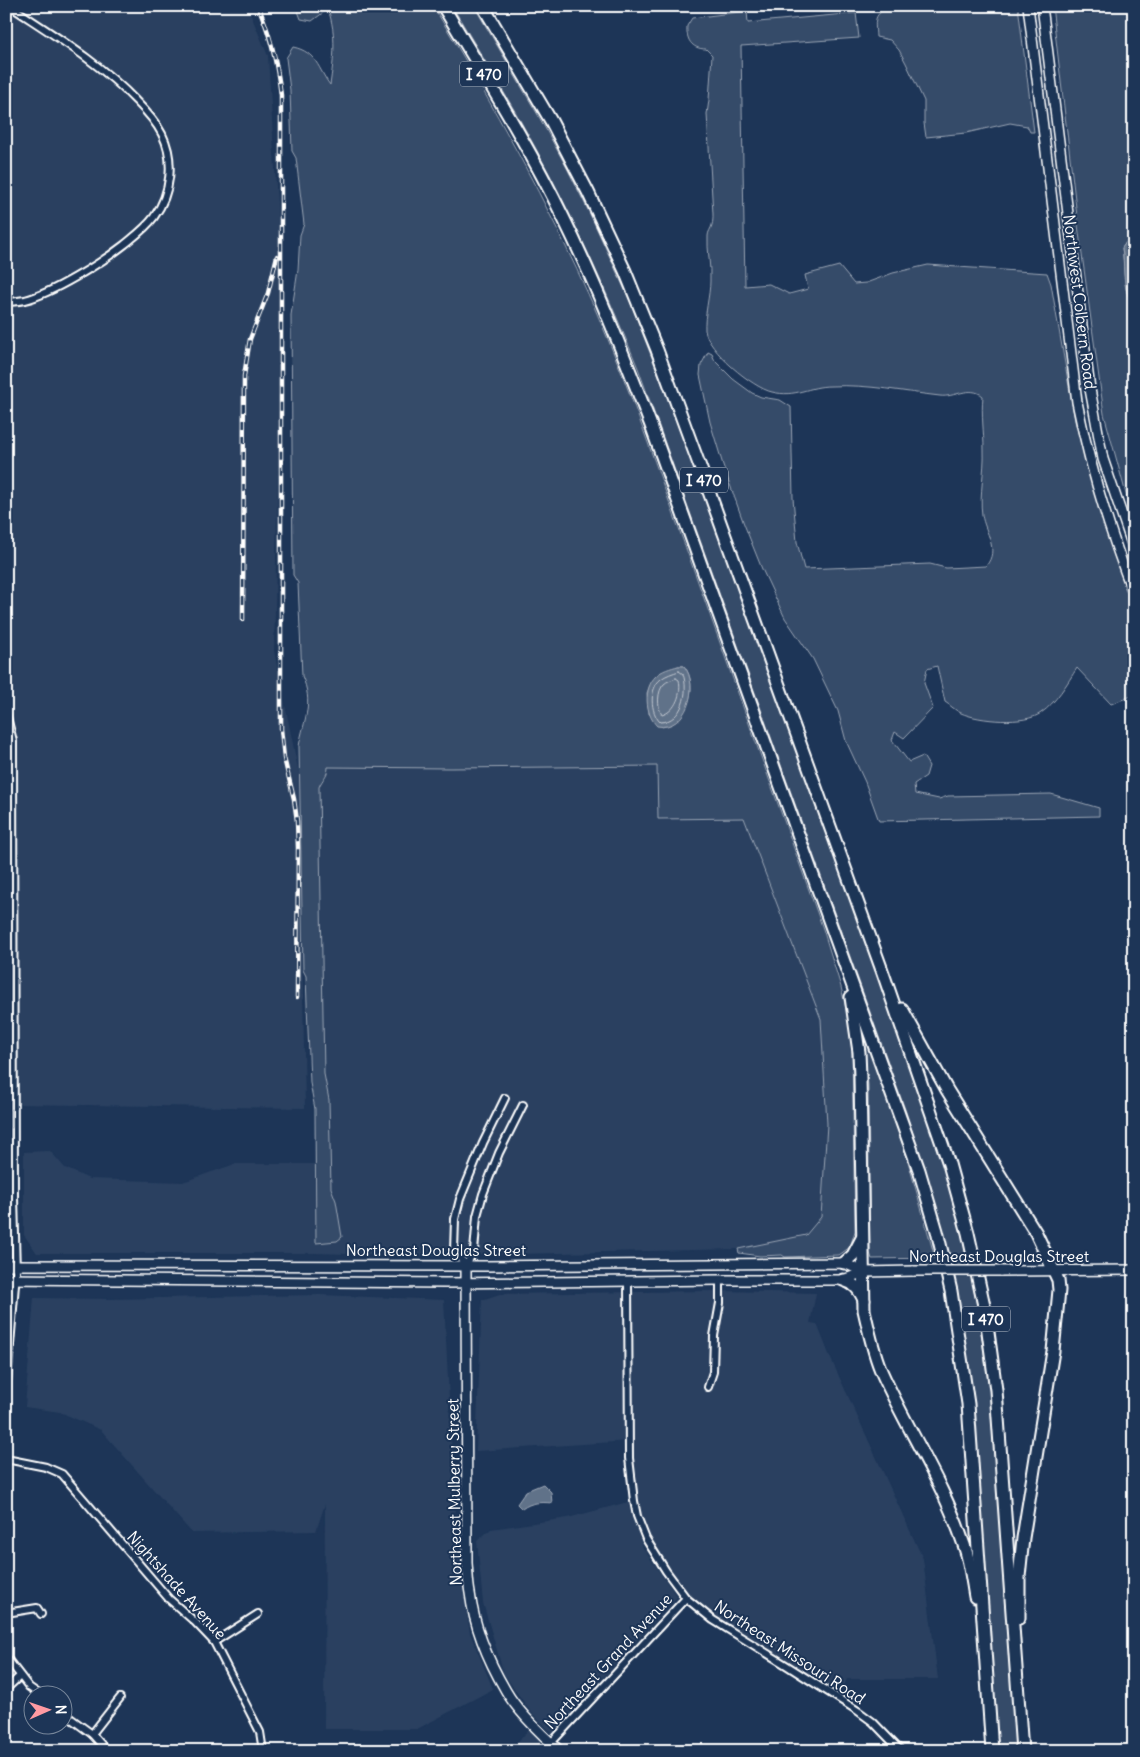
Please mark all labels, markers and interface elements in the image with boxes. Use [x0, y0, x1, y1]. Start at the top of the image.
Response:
road number: I 470 [460, 62, 508, 86]
street label: Northwest Colbern Road [1059, 213, 1101, 391]
road number: I 470 [680, 468, 728, 492]
street label: Northeast Douglas Street [346, 1240, 527, 1260]
street label: Northeast Douglas Street [909, 1246, 1090, 1266]
road number: I 470 [962, 1306, 1010, 1332]
street label: Northeast Mulberry Street [442, 1398, 466, 1586]
street label: Nightshade Avenue [123, 1527, 231, 1643]
street label: Northeast Grand Avenue [540, 1589, 676, 1733]
street label: Northeast Missouri Road [711, 1596, 869, 1708]
north arrow [22, 1684, 72, 1734]
text: N [52, 1704, 70, 1715]

